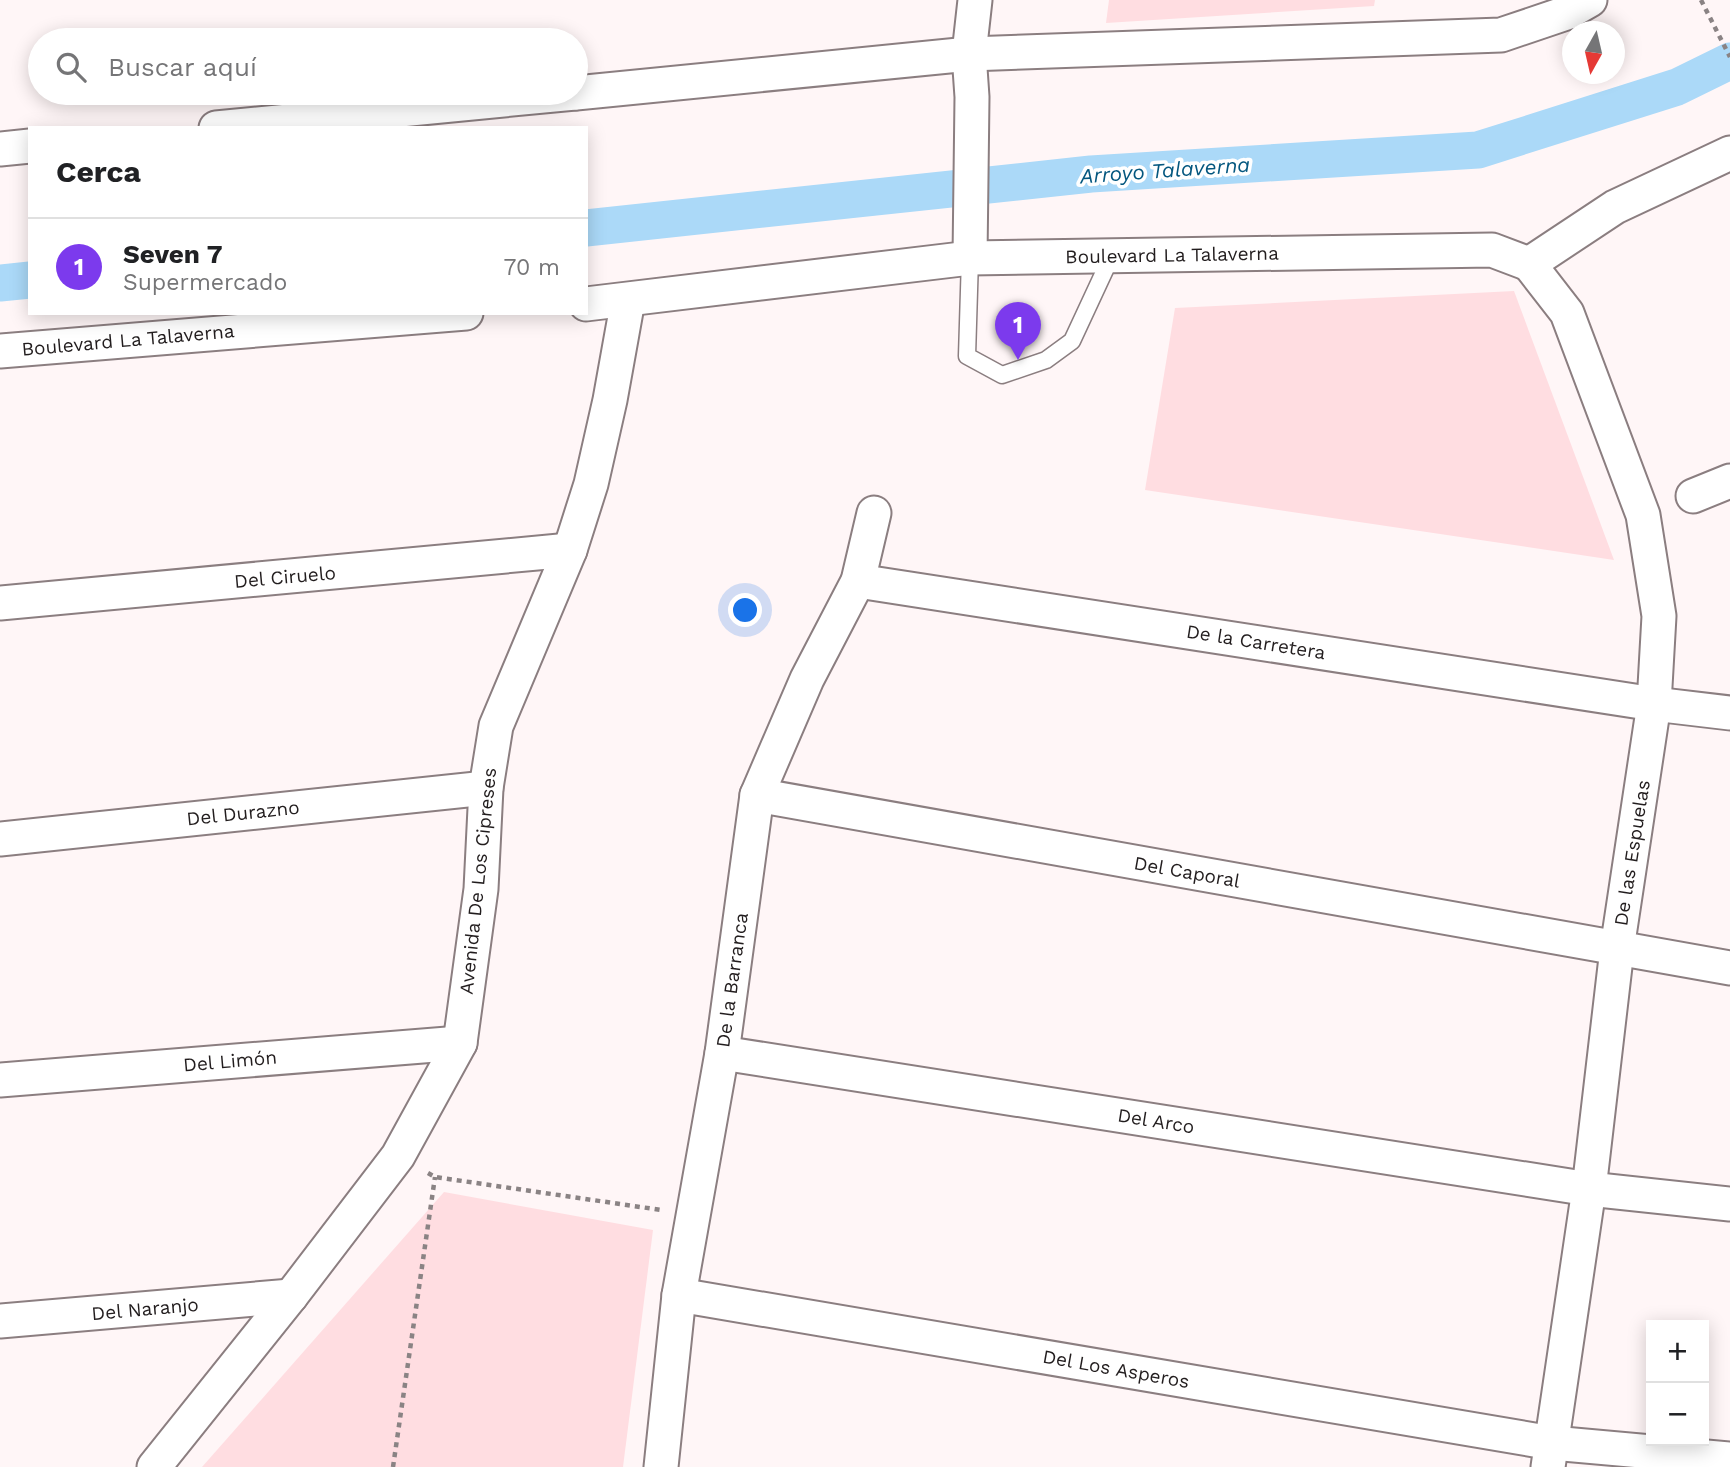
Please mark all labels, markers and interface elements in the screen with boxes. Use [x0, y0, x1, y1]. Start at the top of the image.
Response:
north arrow [1562, 21, 1625, 84]
search box [28, 28, 588, 105]
icon: search [52, 48, 90, 86]
text: Buscar aquí [108, 52, 257, 82]
water label: Arroyo Talaverna [1078, 152, 1251, 188]
text: Cerca [56, 154, 141, 189]
text: Seven 7 [123, 239, 222, 269]
street label: Boulevard La Talaverna [1065, 242, 1279, 268]
text: 1 [74, 254, 84, 281]
text: 70 m [503, 254, 560, 281]
text: Supermercado [123, 269, 287, 296]
pin: 1 [995, 302, 1041, 360]
street label: Boulevard La Talaverna [21, 319, 236, 361]
street label: Del Ciruelo [233, 561, 337, 593]
your location [728, 593, 762, 627]
street label: De la Carretera [1185, 620, 1327, 664]
street label: Avenida De Los Cipreses [455, 767, 501, 995]
street label: De las Espuelas [1609, 778, 1655, 928]
street label: Del Durazno [185, 796, 301, 830]
street label: Del Caporal [1132, 851, 1242, 893]
street label: De la Barranca [711, 911, 753, 1049]
street label: Del Limón [182, 1045, 278, 1077]
street label: Del Arco [1116, 1104, 1196, 1138]
street label: Del Naranjo [91, 1293, 199, 1325]
map controls [1646, 1320, 1709, 1446]
button: + [1646, 1320, 1709, 1383]
street label: Del Los Asperos [1041, 1345, 1191, 1393]
button: − [1646, 1383, 1709, 1446]

